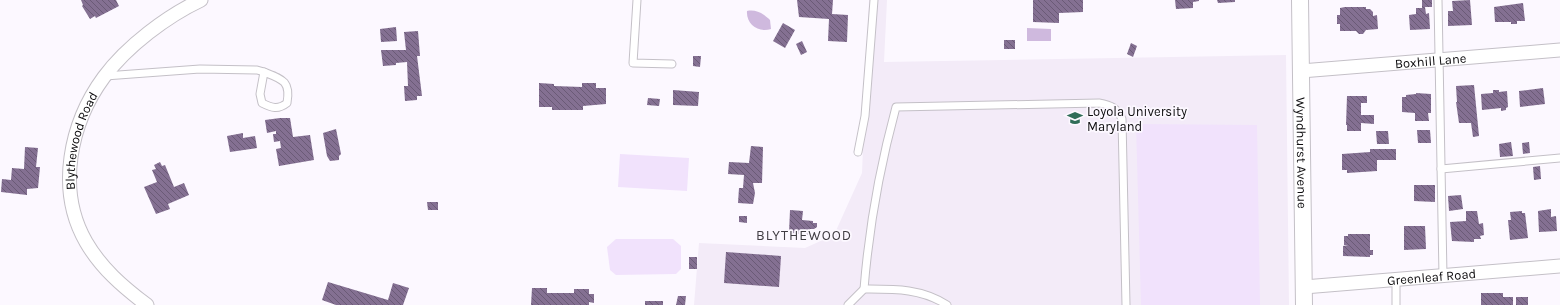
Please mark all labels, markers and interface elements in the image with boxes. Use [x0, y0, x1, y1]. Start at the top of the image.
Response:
street label: Boxhill Lane [1394, 50, 1467, 71]
street label: Blythewood Road [62, 89, 100, 190]
street label: Wyndhurst Avenue [1294, 97, 1310, 209]
place label: Loyola University Maryland [1087, 104, 1187, 134]
school or university icon: Loyola University Maryland [1066, 109, 1084, 127]
district label: BLYTHEWOOD [756, 227, 852, 244]
street label: Greenleaf Road [1386, 265, 1477, 288]

